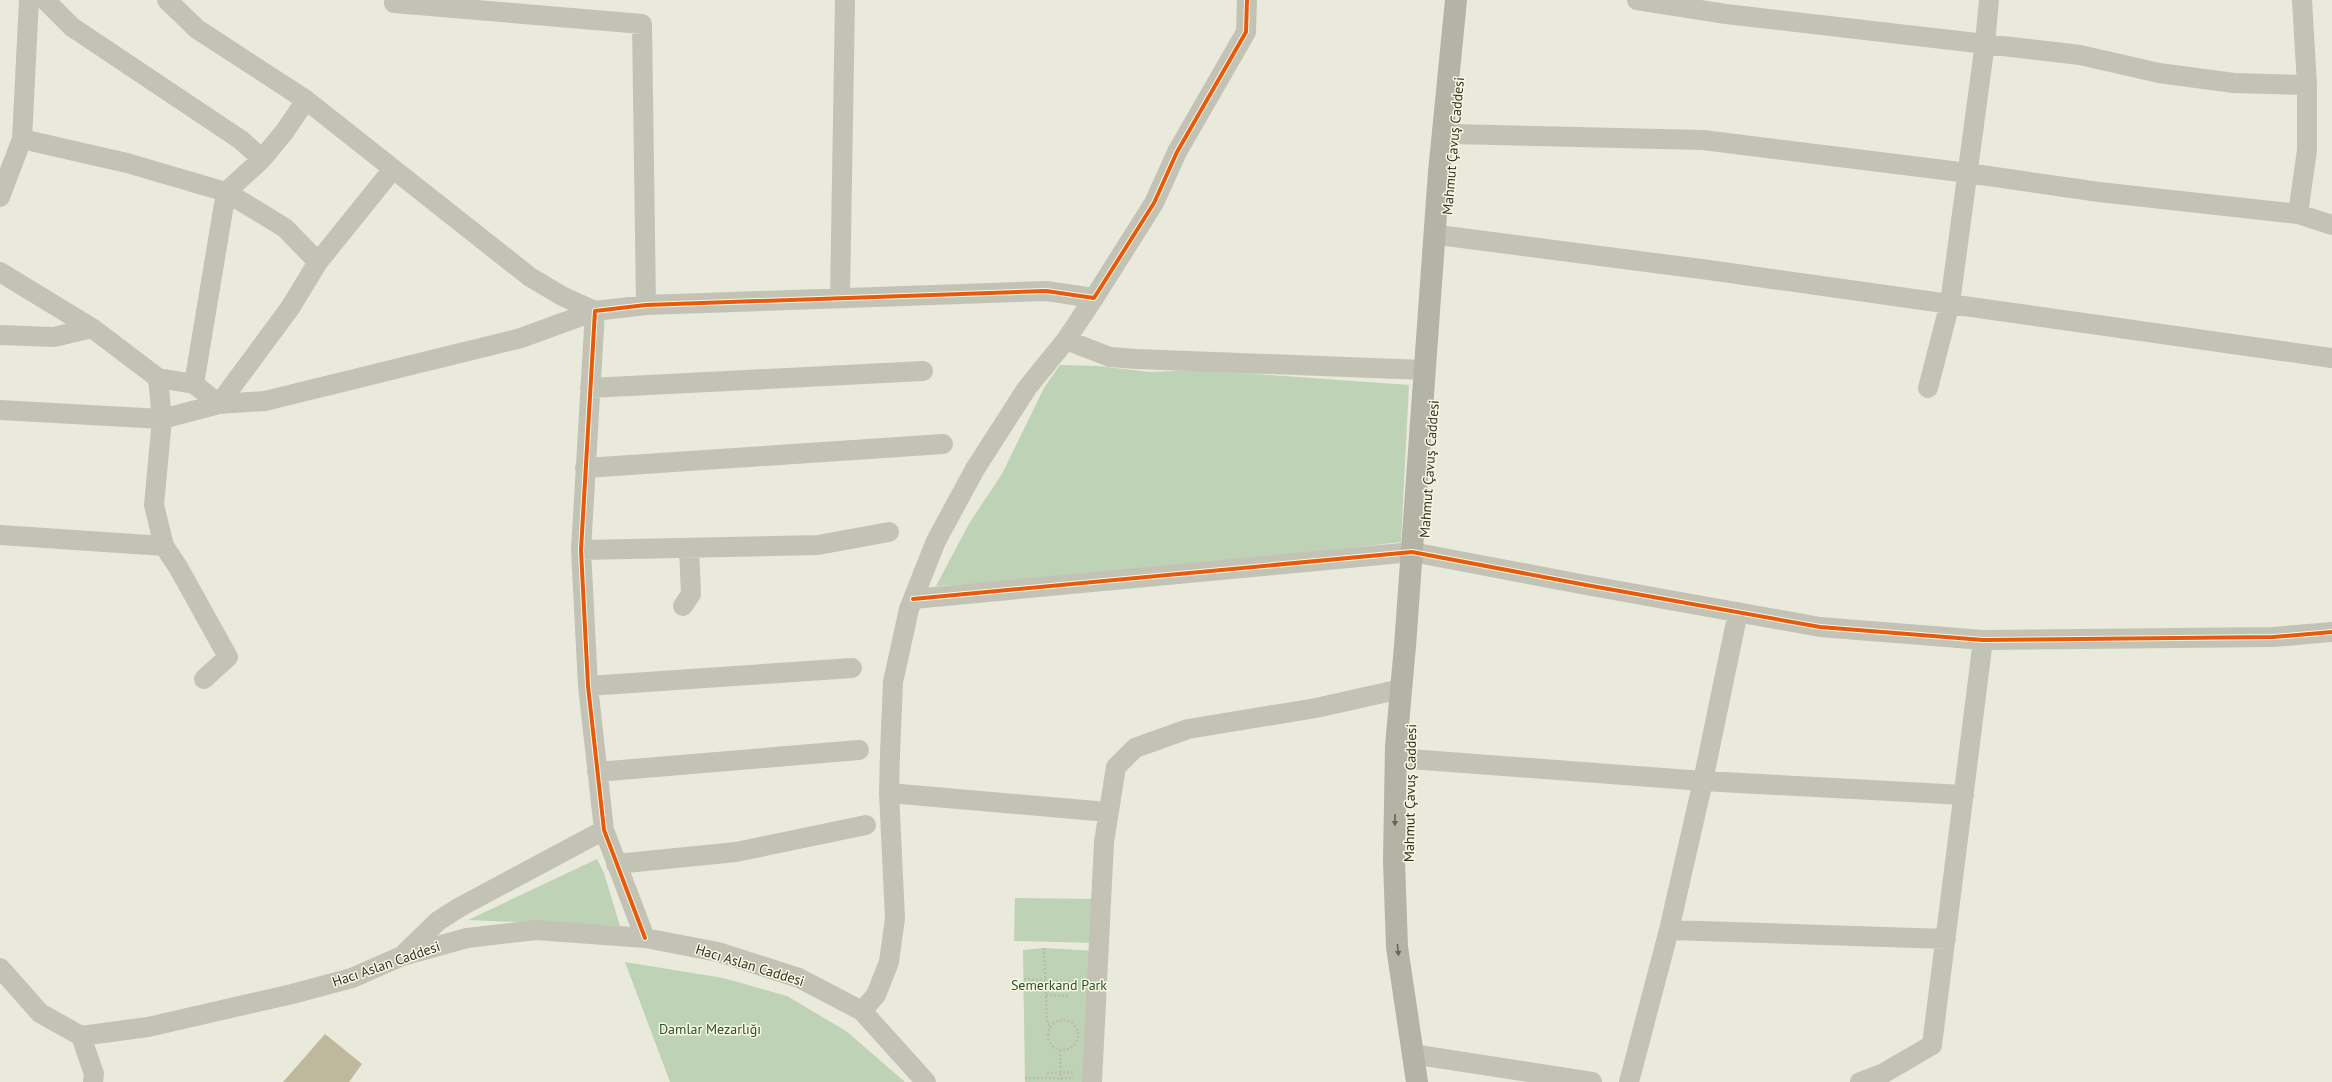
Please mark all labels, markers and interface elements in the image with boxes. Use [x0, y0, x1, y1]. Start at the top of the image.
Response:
street label: Mahmut Çavuş Caddesi [1438, 76, 1468, 216]
street label: Mahmut Çavuş Caddesi [1415, 399, 1443, 539]
street label: Mahmut Çavuş Caddesi [1400, 724, 1420, 862]
one-way arrow [1392, 814, 1398, 827]
street label: Hacı Aslan Caddesi [330, 937, 442, 991]
street label: Hacı Aslan Caddesi [693, 940, 807, 990]
one-way arrow [1394, 944, 1401, 956]
park label: Semerkand Park [1011, 976, 1107, 994]
park label: Damlar Mezarlığı [659, 1020, 761, 1038]

